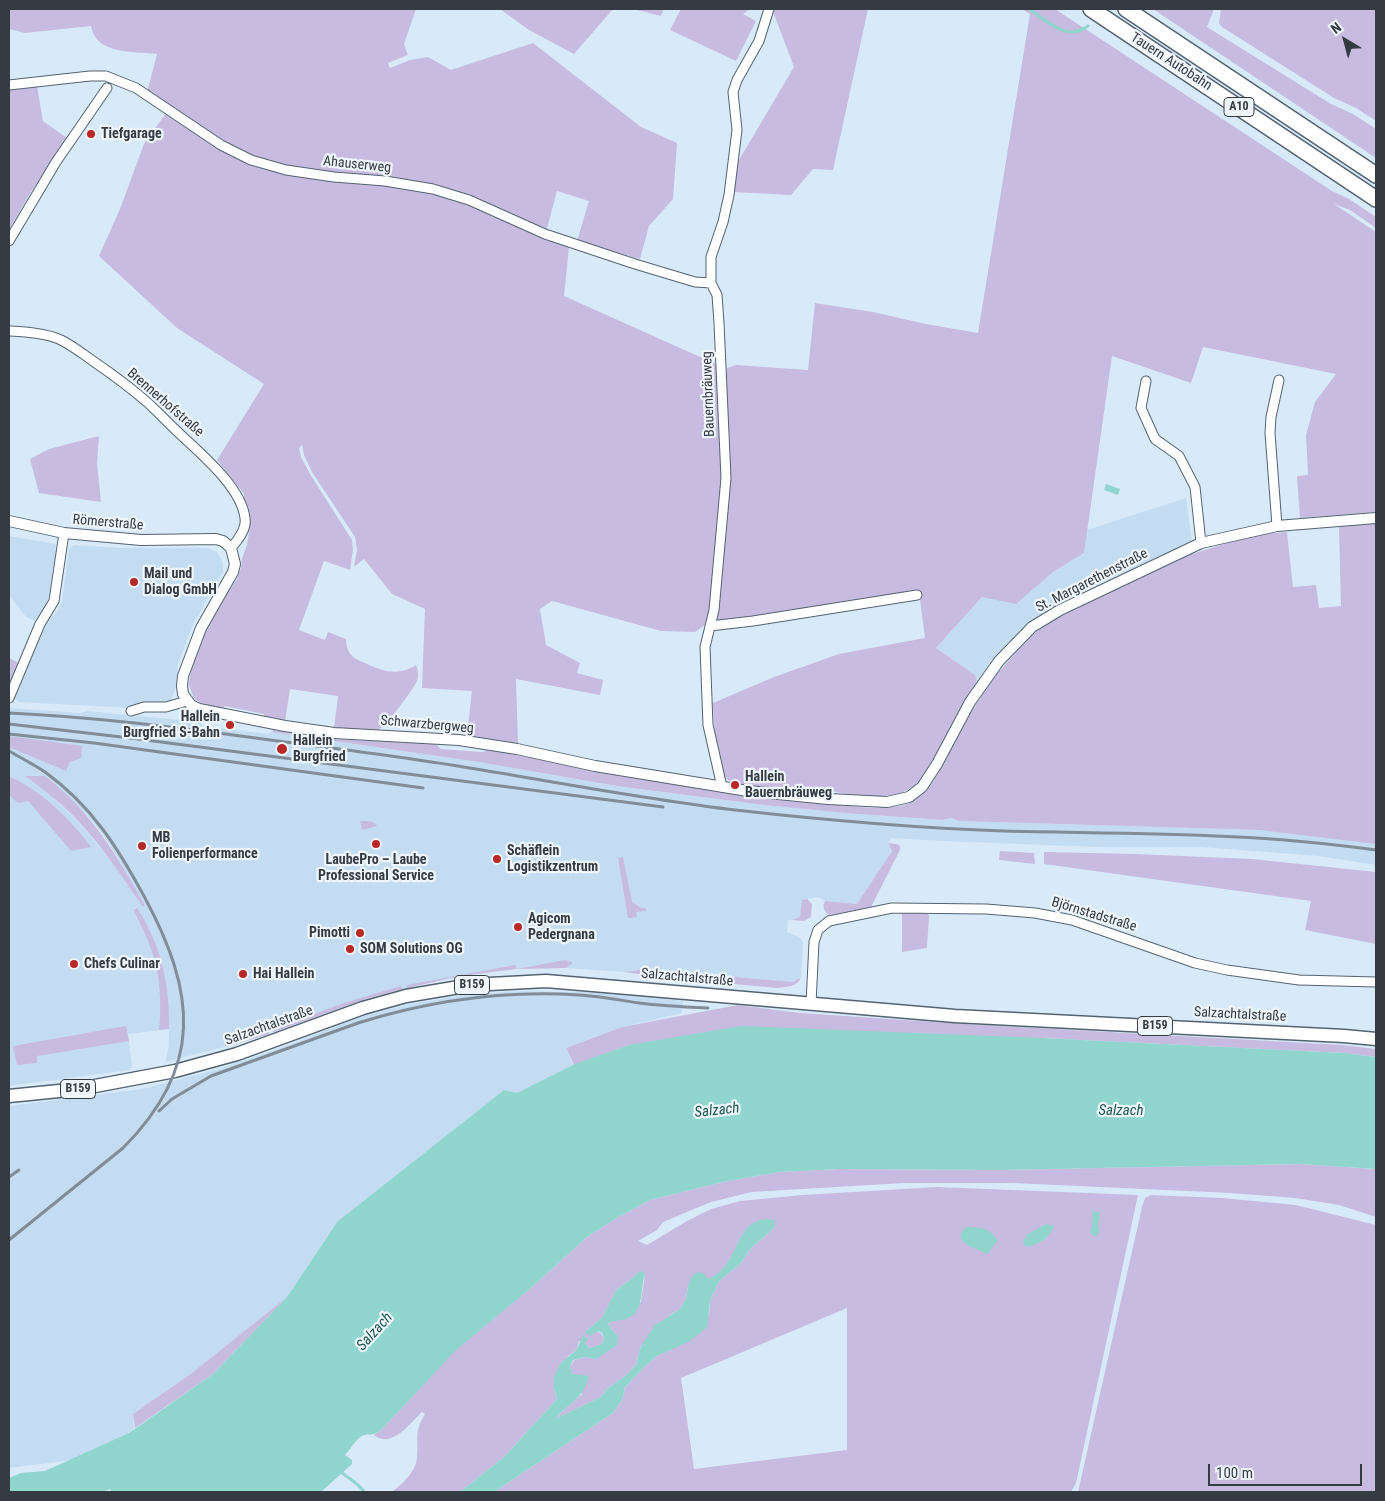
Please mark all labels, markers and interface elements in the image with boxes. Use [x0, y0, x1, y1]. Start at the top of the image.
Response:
north arrow [1320, 15, 1370, 65]
text: N [1328, 19, 1344, 37]
street label: Tauern Autobahn [1127, 29, 1215, 95]
road number: A10 [1224, 98, 1254, 116]
place label: Tiefgarage [101, 126, 162, 142]
marker: Tiefgarage [85, 128, 97, 140]
street label: Ahauserweg [322, 153, 392, 177]
street label: Bauernbräuweg [699, 351, 719, 437]
street label: Brennerhofstraße [123, 365, 207, 441]
street label: Römerstraße [72, 512, 144, 534]
street label: St. Margarethenstraße [1033, 546, 1151, 616]
place label: Mail und Dialog GmbH [144, 566, 217, 598]
marker: Mail und Dialog GmbH [128, 576, 140, 588]
place label: Hallein Burgfried S-Bahn [123, 709, 220, 742]
street label: Schwarzbergweg [380, 713, 474, 737]
marker: Hallein Burgfried S-Bahn [224, 719, 236, 731]
place label: Hallein Burgfried [293, 733, 346, 766]
marker: Hallein Burgfried [275, 742, 289, 756]
place label: Hallein Bauernbräuweg [745, 769, 832, 802]
marker: Hallein Bauernbräuweg [729, 779, 741, 791]
place label: MB Folienperformance [152, 830, 258, 862]
marker: LaubePro – Laube Professional Service [370, 838, 382, 850]
marker: MB Folienperformance [136, 840, 148, 852]
place label: Schäflein Logistikzentrum [507, 843, 598, 876]
place label: LaubePro – Laube Professional Service [318, 852, 434, 884]
marker: Schäflein Logistikzentrum [491, 853, 503, 865]
street label: Björnstadstraße [1049, 894, 1139, 936]
place label: Agicom Pedergnana [528, 911, 595, 944]
marker: Agicom Pedergnana [512, 921, 524, 933]
place label: Pimotti [309, 925, 350, 941]
marker: Pimotti [354, 927, 366, 939]
place label: SOM Solutions OG [360, 941, 463, 957]
marker: SOM Solutions OG [344, 943, 356, 955]
place label: Chefs Culinar [84, 956, 160, 972]
marker: Chefs Culinar [68, 958, 80, 970]
place label: Hai Hallein [253, 966, 314, 982]
street label: Salzachtalstraße [640, 966, 734, 990]
marker: Hai Hallein [237, 968, 249, 980]
road number: B159 [454, 976, 490, 994]
street label: Salzachtalstraße [223, 1002, 315, 1050]
street label: Salzachtalstraße [1193, 1004, 1287, 1026]
road number: B159 [1138, 1016, 1172, 1036]
road number: B159 [60, 1080, 96, 1098]
water label: Salzach [694, 1100, 740, 1122]
water label: Salzach [1099, 1102, 1143, 1120]
water label: Salzach [353, 1309, 397, 1355]
scale bar [1210, 1454, 1364, 1486]
text: 100 m [1216, 1464, 1253, 1482]

